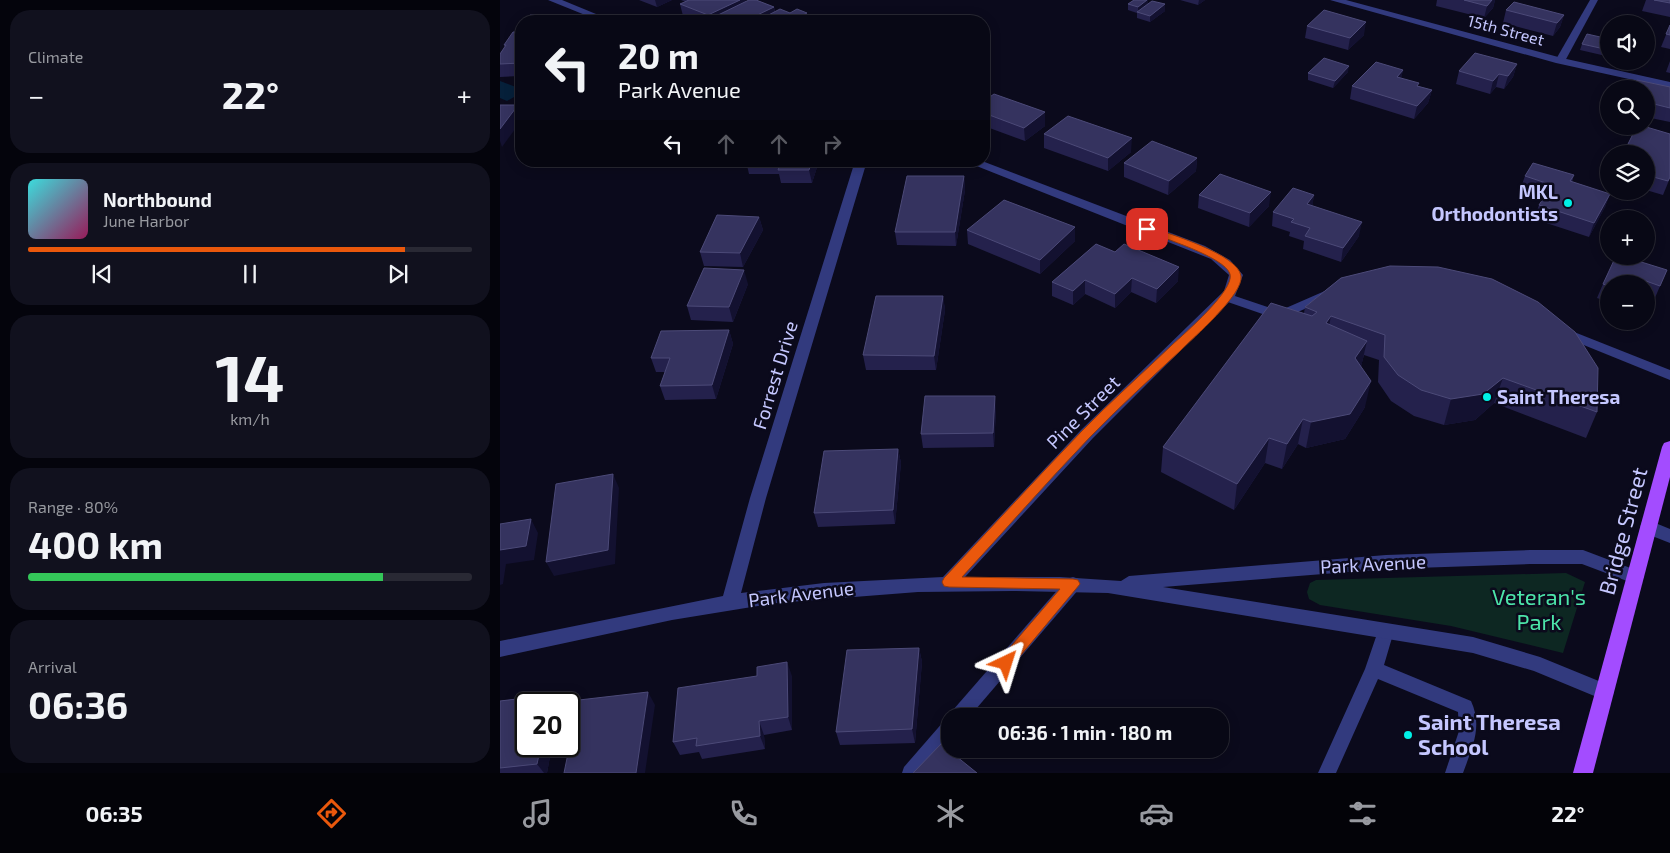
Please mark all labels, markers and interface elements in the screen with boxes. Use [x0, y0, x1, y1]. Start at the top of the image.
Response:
street label: 15th Street [1466, 10, 1546, 49]
map controls [1600, 15, 1655, 330]
button: sound [1600, 15, 1655, 70]
text: 20 m [618, 34, 699, 76]
icon: left [535, 35, 600, 100]
text: Climate [28, 47, 83, 66]
text: 22° [222, 71, 279, 117]
text: Park Avenue [618, 76, 741, 102]
text: − [28, 78, 44, 112]
text: + [457, 78, 472, 112]
button: search [1600, 80, 1655, 135]
icon: left [659, 130, 687, 158]
icon: ahead [712, 130, 740, 158]
icon: ahead [765, 130, 793, 158]
icon: right [818, 130, 846, 158]
button: layers [1600, 145, 1655, 200]
place label: MKL Orthodontists [1431, 180, 1558, 225]
text: Northbound [103, 188, 212, 211]
marker: MKL Orthodontists [1562, 197, 1574, 209]
pin [1126, 208, 1168, 250]
button: + [1600, 210, 1655, 265]
text: June Harbor [103, 211, 190, 230]
icon: arrive [1133, 215, 1161, 243]
icon: previous [88, 260, 116, 288]
icon: pause [236, 260, 264, 288]
icon: next [384, 260, 412, 288]
button: − [1600, 275, 1655, 330]
street label: Forrest Drive [747, 318, 802, 432]
text: 14 [215, 337, 285, 415]
street label: Pine Street [1041, 370, 1124, 453]
place label: Saint Theresa [1497, 385, 1620, 408]
marker: Saint Theresa [1481, 391, 1493, 403]
text: km/h [230, 409, 270, 428]
street label: Bridge Street [1593, 464, 1651, 597]
text: Range · 80% [28, 497, 118, 516]
text: 400 km [28, 521, 163, 567]
street label: Park Avenue [1319, 549, 1427, 578]
street label: Park Avenue [747, 576, 855, 611]
park label: Veteran's Park [1492, 583, 1586, 634]
position arrow [979, 636, 1031, 688]
text: Arrival [28, 657, 77, 676]
text: 06:36 [28, 681, 128, 727]
speed limit sign: 20 [515, 692, 580, 757]
place label: Saint Theresa School [1418, 708, 1561, 759]
text: 06:36 · 1 min · 180 m [998, 721, 1172, 744]
marker: Saint Theresa School [1402, 729, 1414, 741]
icon: directions [314, 796, 349, 831]
icon: music [520, 796, 555, 831]
icon: phone [726, 796, 761, 831]
icon: climate [933, 796, 968, 831]
icon: car [1139, 796, 1174, 831]
icon: filters [1345, 796, 1380, 831]
text: 06:35 [86, 800, 143, 826]
text: 22° [1551, 800, 1584, 826]

